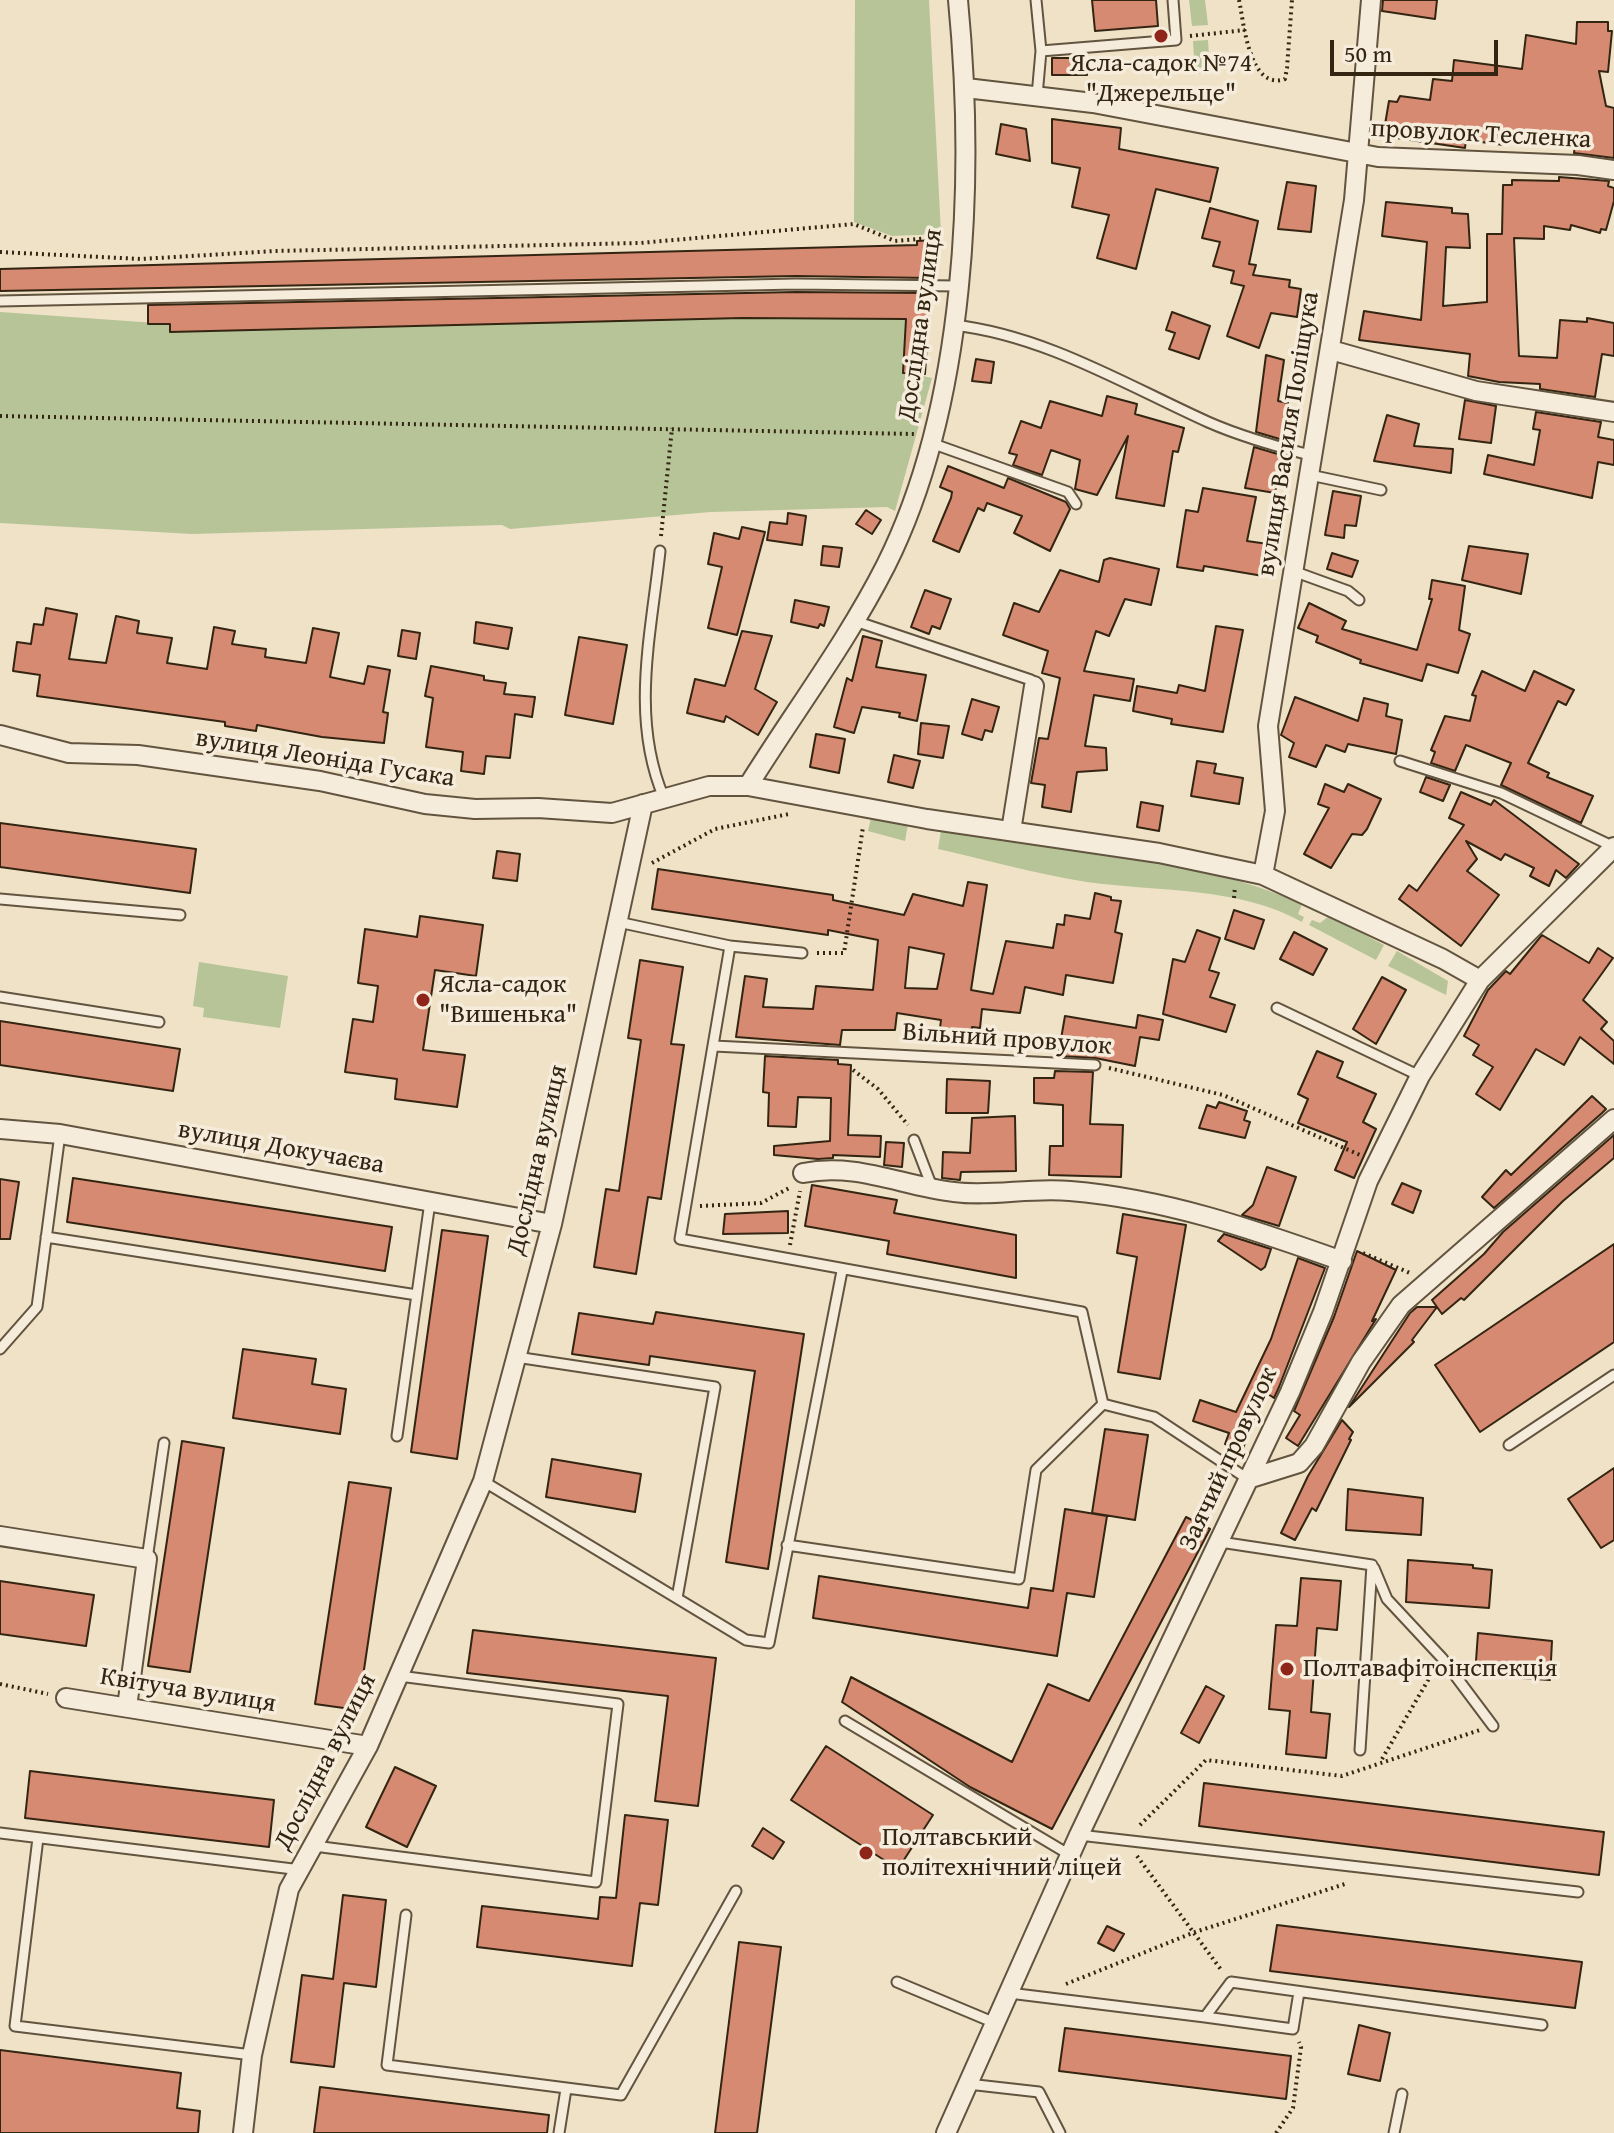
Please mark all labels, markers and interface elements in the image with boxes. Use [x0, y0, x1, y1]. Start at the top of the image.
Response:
scale bar [1334, 24, 1502, 74]
marker: Ясла-садок №74 "Джерельце" [1152, 27, 1170, 45]
text: 50 m [1344, 36, 1392, 71]
place label: Ясла-садок №74 "Джерельце" [1070, 48, 1252, 110]
street label: провулок Тесленка [1370, 114, 1592, 156]
street label: Дослідна вулиця [892, 227, 950, 423]
street label: вулиця Василя Поліщука [1251, 290, 1327, 578]
street label: вулиця Леоніда Гусака [193, 723, 457, 795]
place label: Ясла-садок "Вишенька" [439, 969, 577, 1030]
marker: Ясла-садок "Вишенька" [414, 991, 432, 1009]
street label: Вільний провулок [901, 1017, 1113, 1063]
street label: Дослідна вулиця [501, 1062, 575, 1258]
street label: вулиця Докучаєва [175, 1114, 387, 1182]
street label: Заячий провулок [1173, 1362, 1285, 1556]
place label: Полтавафітоінспекція [1303, 1653, 1558, 1685]
marker: Полтавафітоінспекція [1278, 1660, 1296, 1678]
street label: Квітуча вулиця [98, 1662, 278, 1720]
street label: Дослідна вулиця [268, 1668, 384, 1856]
place label: Полтавський політехнічний ліцей [882, 1822, 1122, 1884]
marker: Полтавський політехнічний ліцей [857, 1844, 875, 1862]

